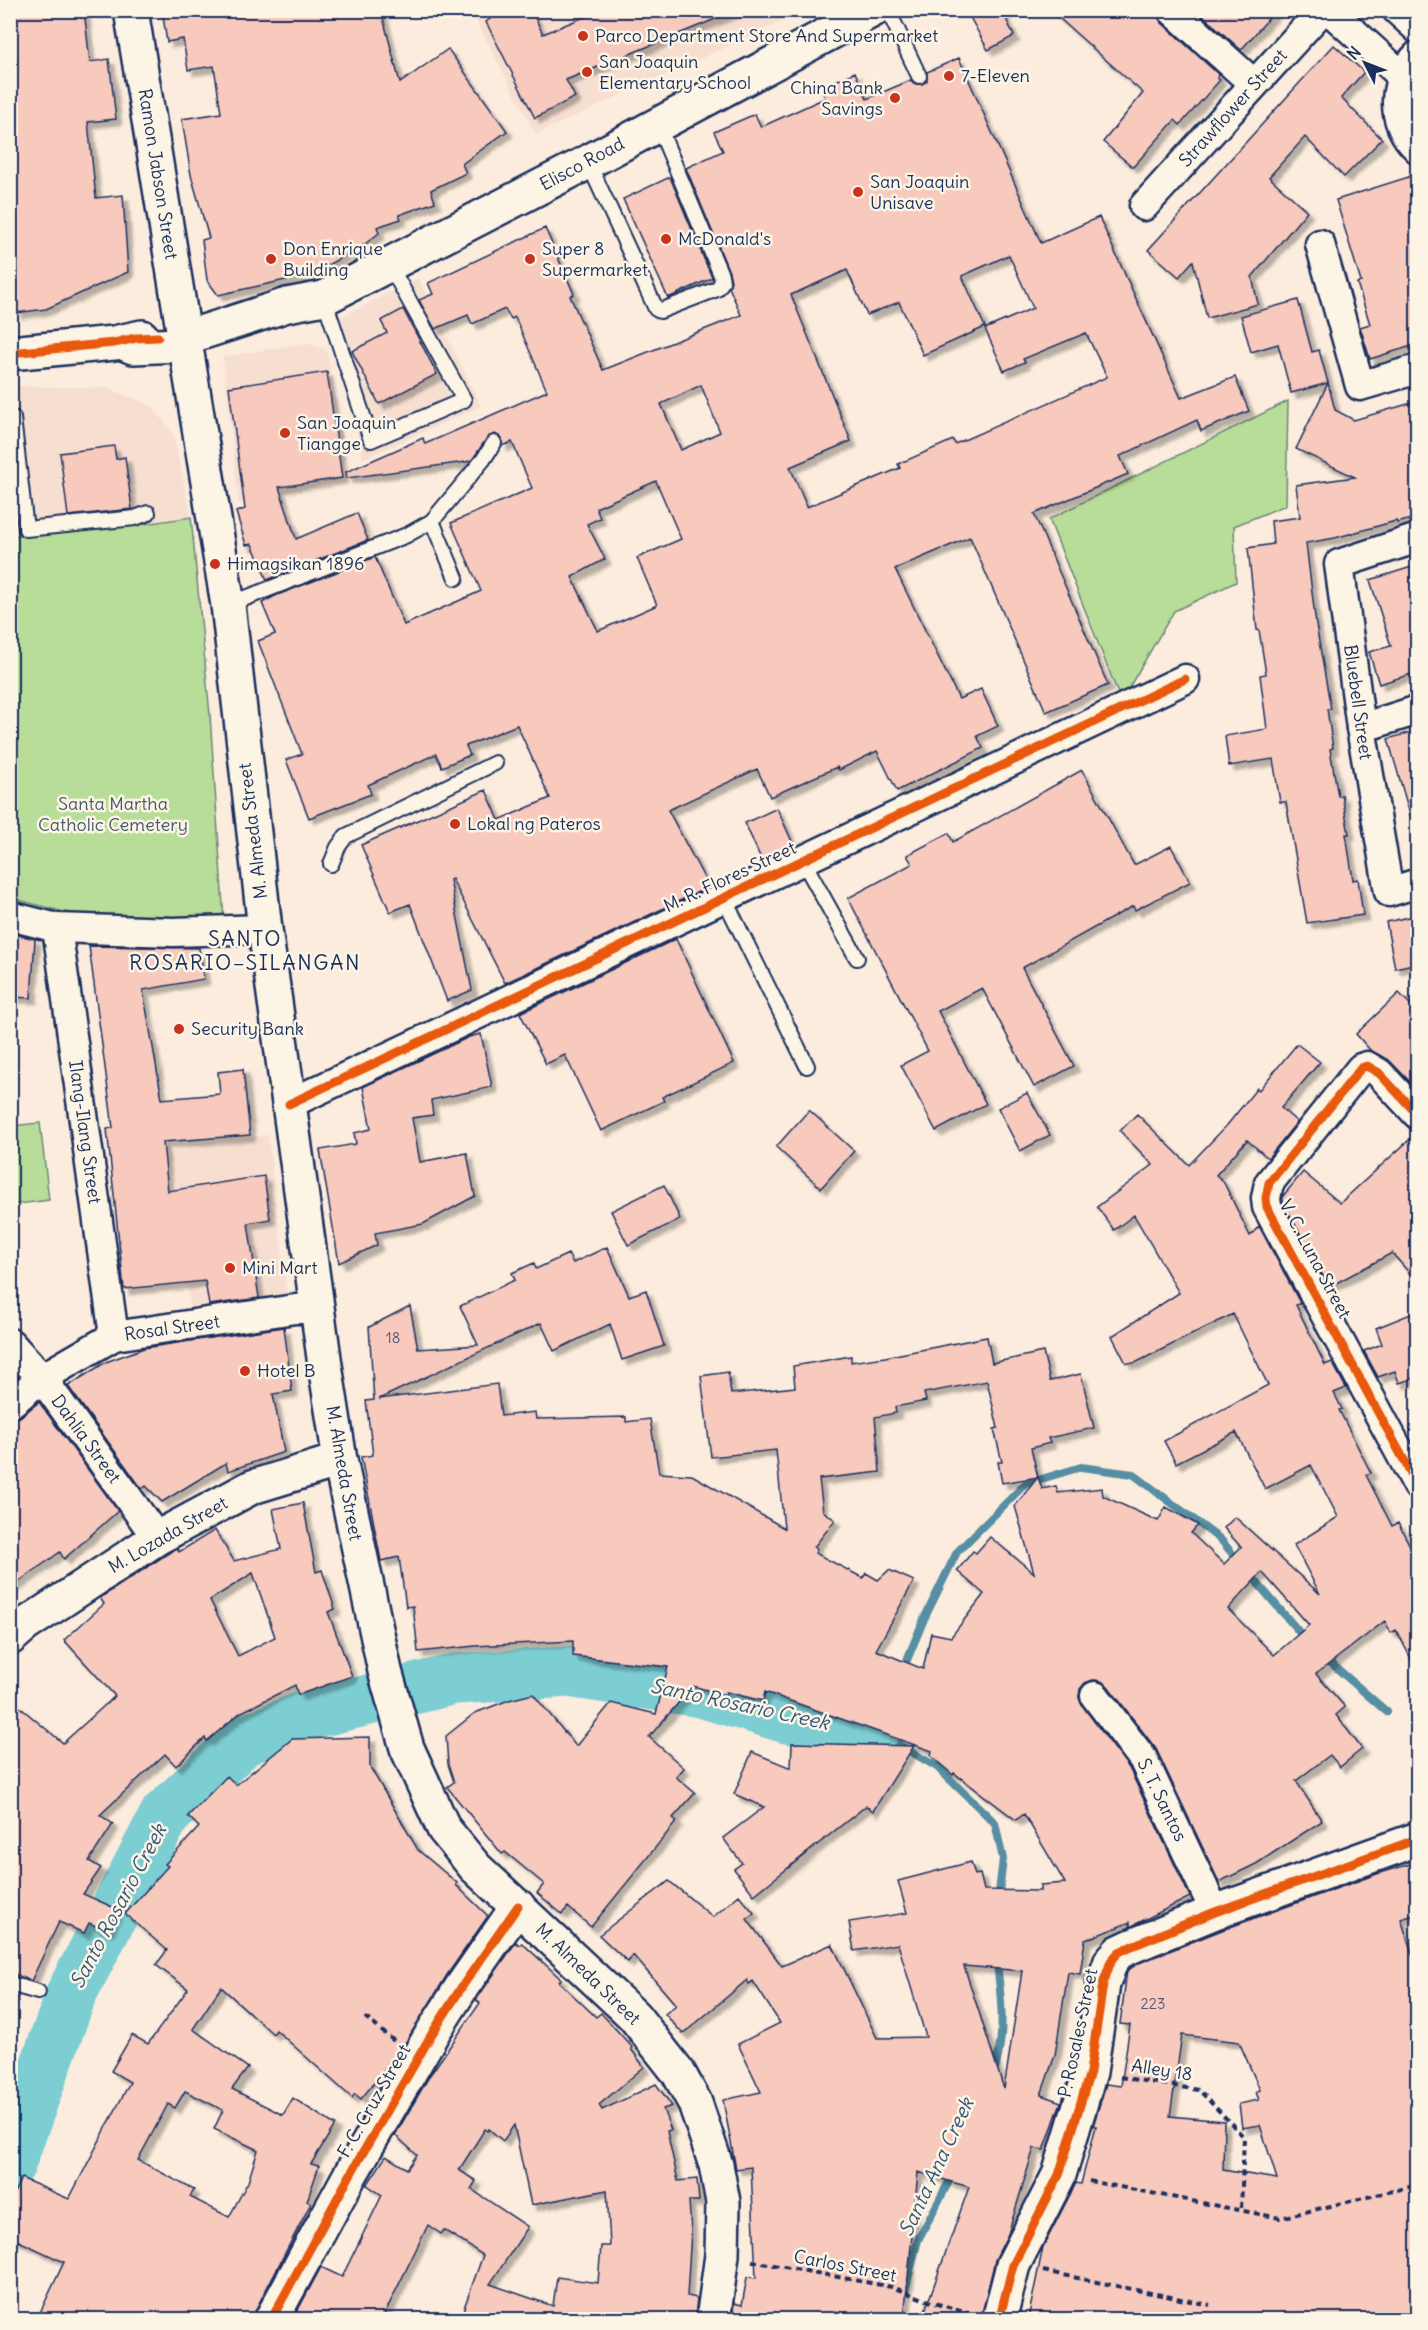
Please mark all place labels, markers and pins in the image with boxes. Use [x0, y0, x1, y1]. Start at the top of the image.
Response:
place label: Parco Department Store And Supermarket [595, 24, 938, 47]
marker: Parco Department Store And Supermarket [576, 29, 590, 43]
place label: San Joaquin Elementary School [599, 50, 751, 94]
place label: 7-Eleven [961, 64, 1030, 87]
marker: San Joaquin Elementary School [580, 65, 594, 79]
marker: 7-Eleven [942, 69, 956, 83]
place label: China Bank Savings [790, 76, 883, 120]
marker: China Bank Savings [888, 91, 902, 105]
place label: San Joaquin Unisave [870, 170, 969, 214]
marker: San Joaquin Unisave [851, 185, 865, 199]
place label: McDonald's [678, 227, 771, 250]
marker: McDonald's [659, 232, 673, 246]
place label: Don Enrique Building [283, 237, 383, 281]
place label: Super 8 Supermarket [542, 237, 648, 281]
marker: Don Enrique Building [264, 252, 278, 266]
marker: Super 8 Supermarket [523, 252, 537, 266]
place label: San Joaquin Tiangge [297, 411, 396, 455]
marker: San Joaquin Tiangge [278, 426, 292, 440]
place label: Himagsikan 1896 [227, 552, 365, 575]
marker: Himagsikan 1896 [208, 557, 222, 571]
place label: Lokal ng Pateros [467, 812, 601, 835]
marker: Lokal ng Pateros [448, 817, 462, 831]
place label: Security Bank [191, 1017, 304, 1040]
marker: Security Bank [172, 1022, 186, 1036]
place label: Mini Mart [242, 1256, 317, 1279]
marker: Mini Mart [223, 1261, 237, 1275]
place label: Hotel B [257, 1359, 316, 1382]
marker: Hotel B [238, 1364, 252, 1378]

